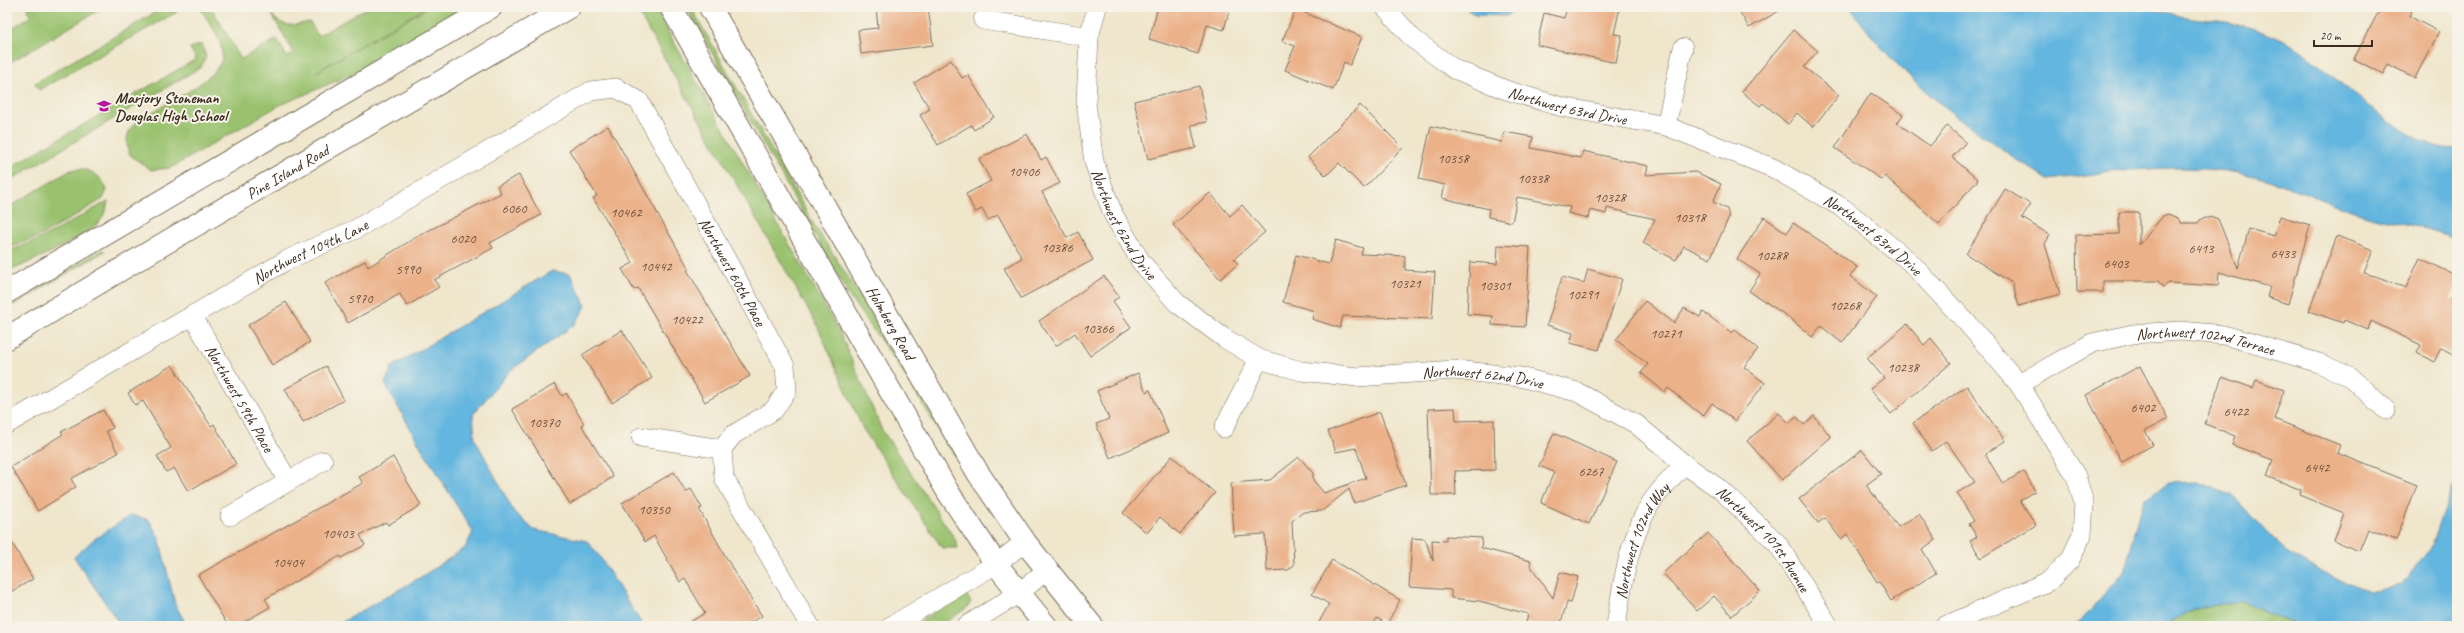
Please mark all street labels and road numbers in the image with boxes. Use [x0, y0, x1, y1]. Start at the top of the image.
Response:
street label: Northwest 63rd Drive [1506, 82, 1630, 130]
street label: Pine Island Road [243, 139, 335, 204]
street label: Northwest 62nd Drive [1087, 167, 1162, 285]
street label: Northwest 63rd Drive [1820, 190, 1927, 281]
street label: Northwest 104th Lane [249, 214, 373, 289]
street label: Northwest 60th Place [694, 214, 771, 331]
street label: Holmberg Road [861, 282, 921, 366]
street label: Northwest 102nd Terrace [2135, 322, 2278, 361]
street label: Northwest 59th Place [200, 341, 279, 457]
street label: Northwest 62nd Drive [1422, 361, 1547, 394]
street label: Northwest 102nd Way [1611, 477, 1675, 601]
street label: Northwest 101st Avenue [1712, 482, 1815, 597]

